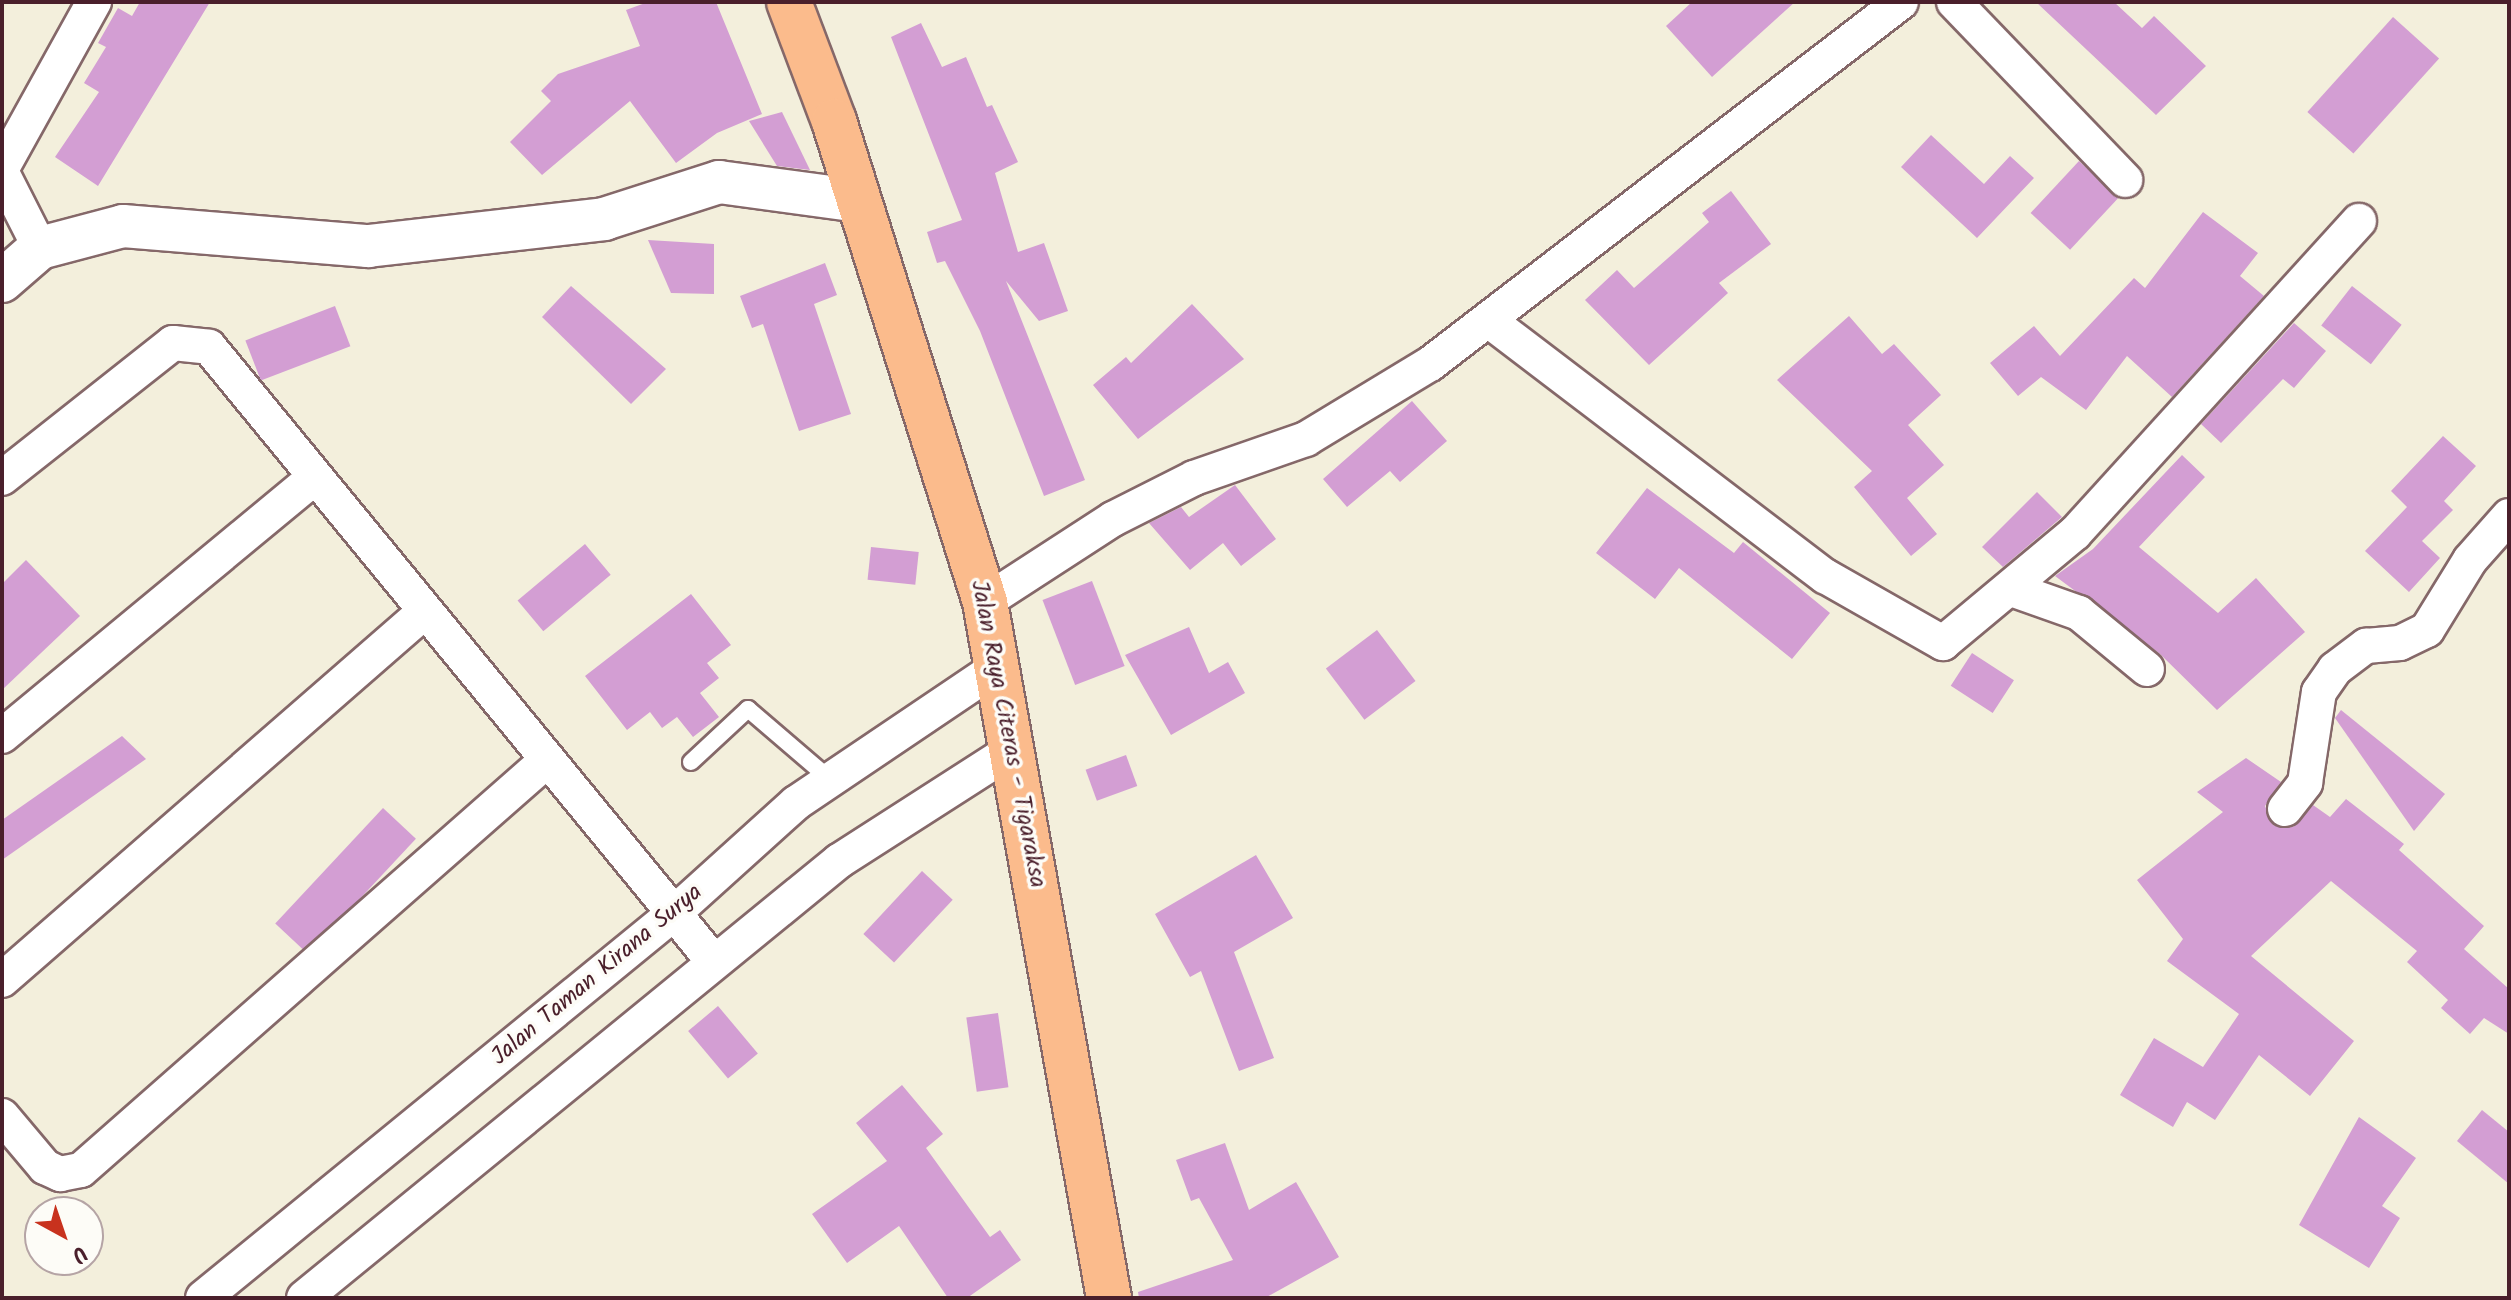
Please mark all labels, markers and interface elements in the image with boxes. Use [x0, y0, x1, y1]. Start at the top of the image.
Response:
street label: Jalan Raya Citeras - Tigaraksa [964, 578, 1052, 890]
street label: Jalan Taman Kirana Surya [486, 878, 708, 1072]
north arrow [24, 1196, 104, 1276]
text: U [62, 1236, 95, 1271]

